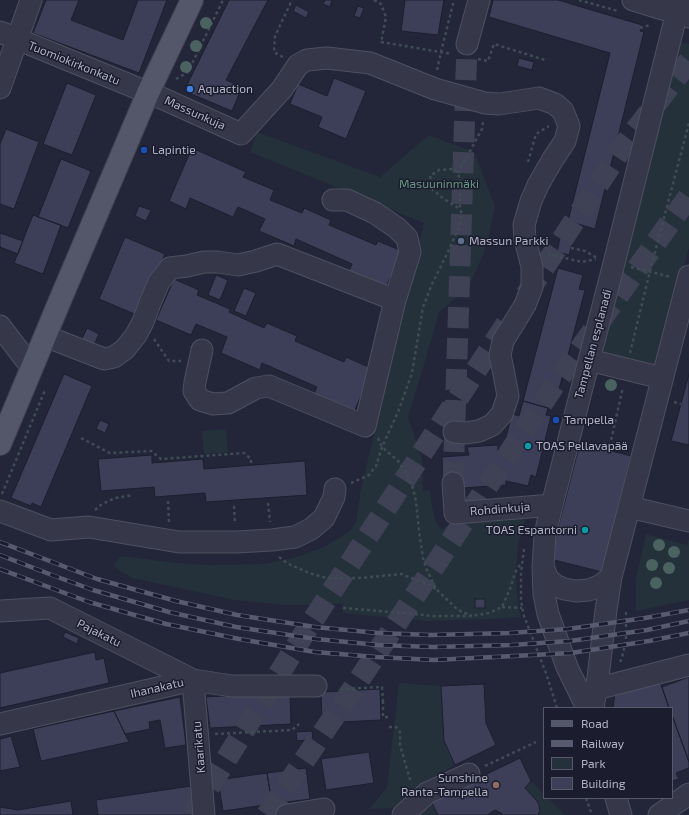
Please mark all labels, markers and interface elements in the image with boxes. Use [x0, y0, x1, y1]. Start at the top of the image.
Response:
street label: Tuomiokirkonkatu [26, 38, 122, 88]
place label: Aquaction [198, 82, 253, 96]
marker: Aquaction [185, 84, 195, 94]
street label: Massunkuja [162, 93, 228, 133]
place label: Lapintie [152, 143, 196, 157]
marker: Lapintie [139, 145, 149, 155]
park label: Masuuninmäki [399, 177, 479, 191]
place label: Massun Parkki [469, 234, 548, 248]
marker: Massun Parkki [456, 236, 466, 246]
street label: Tampellan esplanadi [571, 288, 615, 400]
place label: Tampella [564, 413, 614, 427]
marker: Tampella [551, 415, 561, 425]
place label: TOAS Pellavapää [536, 439, 628, 453]
marker: TOAS Pellavapää [523, 441, 533, 451]
street label: Rohdinkuja [469, 499, 531, 519]
place label: TOAS Espantorni [486, 523, 577, 537]
marker: TOAS Espantorni [580, 525, 590, 535]
street label: Pajakatu [75, 616, 123, 650]
street label: Ihanakatu [129, 675, 185, 701]
legend [543, 707, 673, 799]
text: Road [581, 716, 609, 730]
street label: Kaarikatu [190, 720, 208, 774]
text: Railway [581, 736, 624, 750]
text: Park [581, 756, 606, 770]
place label: Sunshine Ranta-Tampella [401, 771, 488, 799]
text: Building [581, 776, 625, 790]
marker: Sunshine Ranta-Tampella [491, 780, 501, 790]

